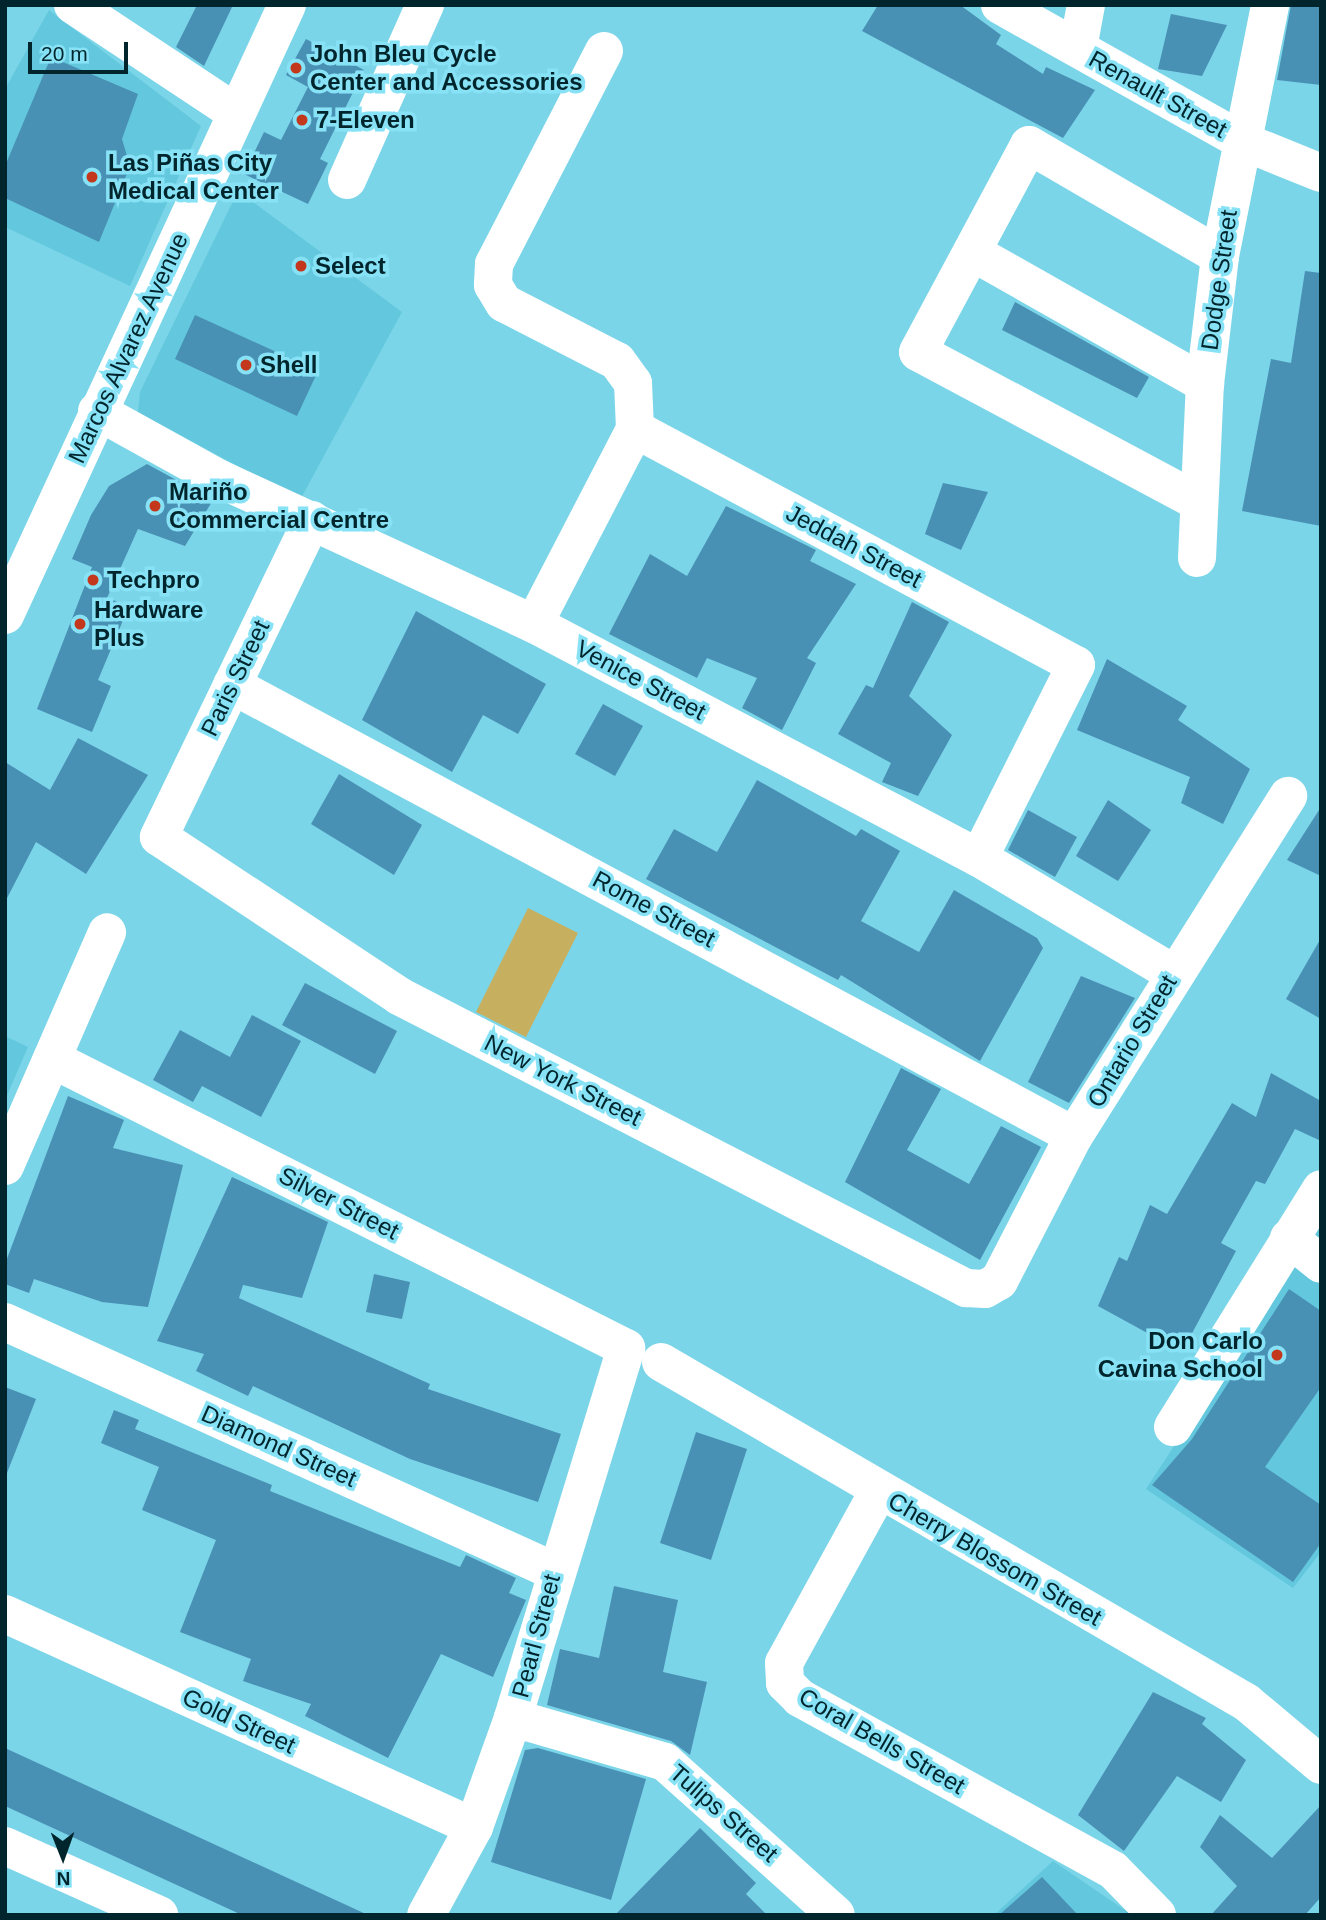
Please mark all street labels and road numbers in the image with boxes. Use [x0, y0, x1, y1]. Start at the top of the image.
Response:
street label: Renault Street [1084, 44, 1232, 144]
street label: Dodge Street [1195, 208, 1243, 352]
street label: Marcos Alvarez Avenue [61, 227, 195, 469]
street label: Jeddah Street [781, 498, 927, 594]
street label: Paris Street [195, 615, 275, 741]
street label: Venice Street [571, 634, 711, 726]
street label: Rome Street [588, 865, 720, 953]
street label: Ontario Street [1081, 970, 1183, 1112]
street label: New York Street [480, 1028, 646, 1132]
street label: Silver Street [274, 1160, 404, 1246]
street label: Diamond Street [197, 1399, 361, 1493]
street label: Cherry Blossom Street [883, 1486, 1107, 1632]
street label: Pearl Street [506, 1571, 566, 1701]
street label: Gold Street [178, 1682, 300, 1760]
street label: Coral Bells Street [794, 1682, 970, 1800]
street label: Tulips Street [664, 1758, 784, 1868]

